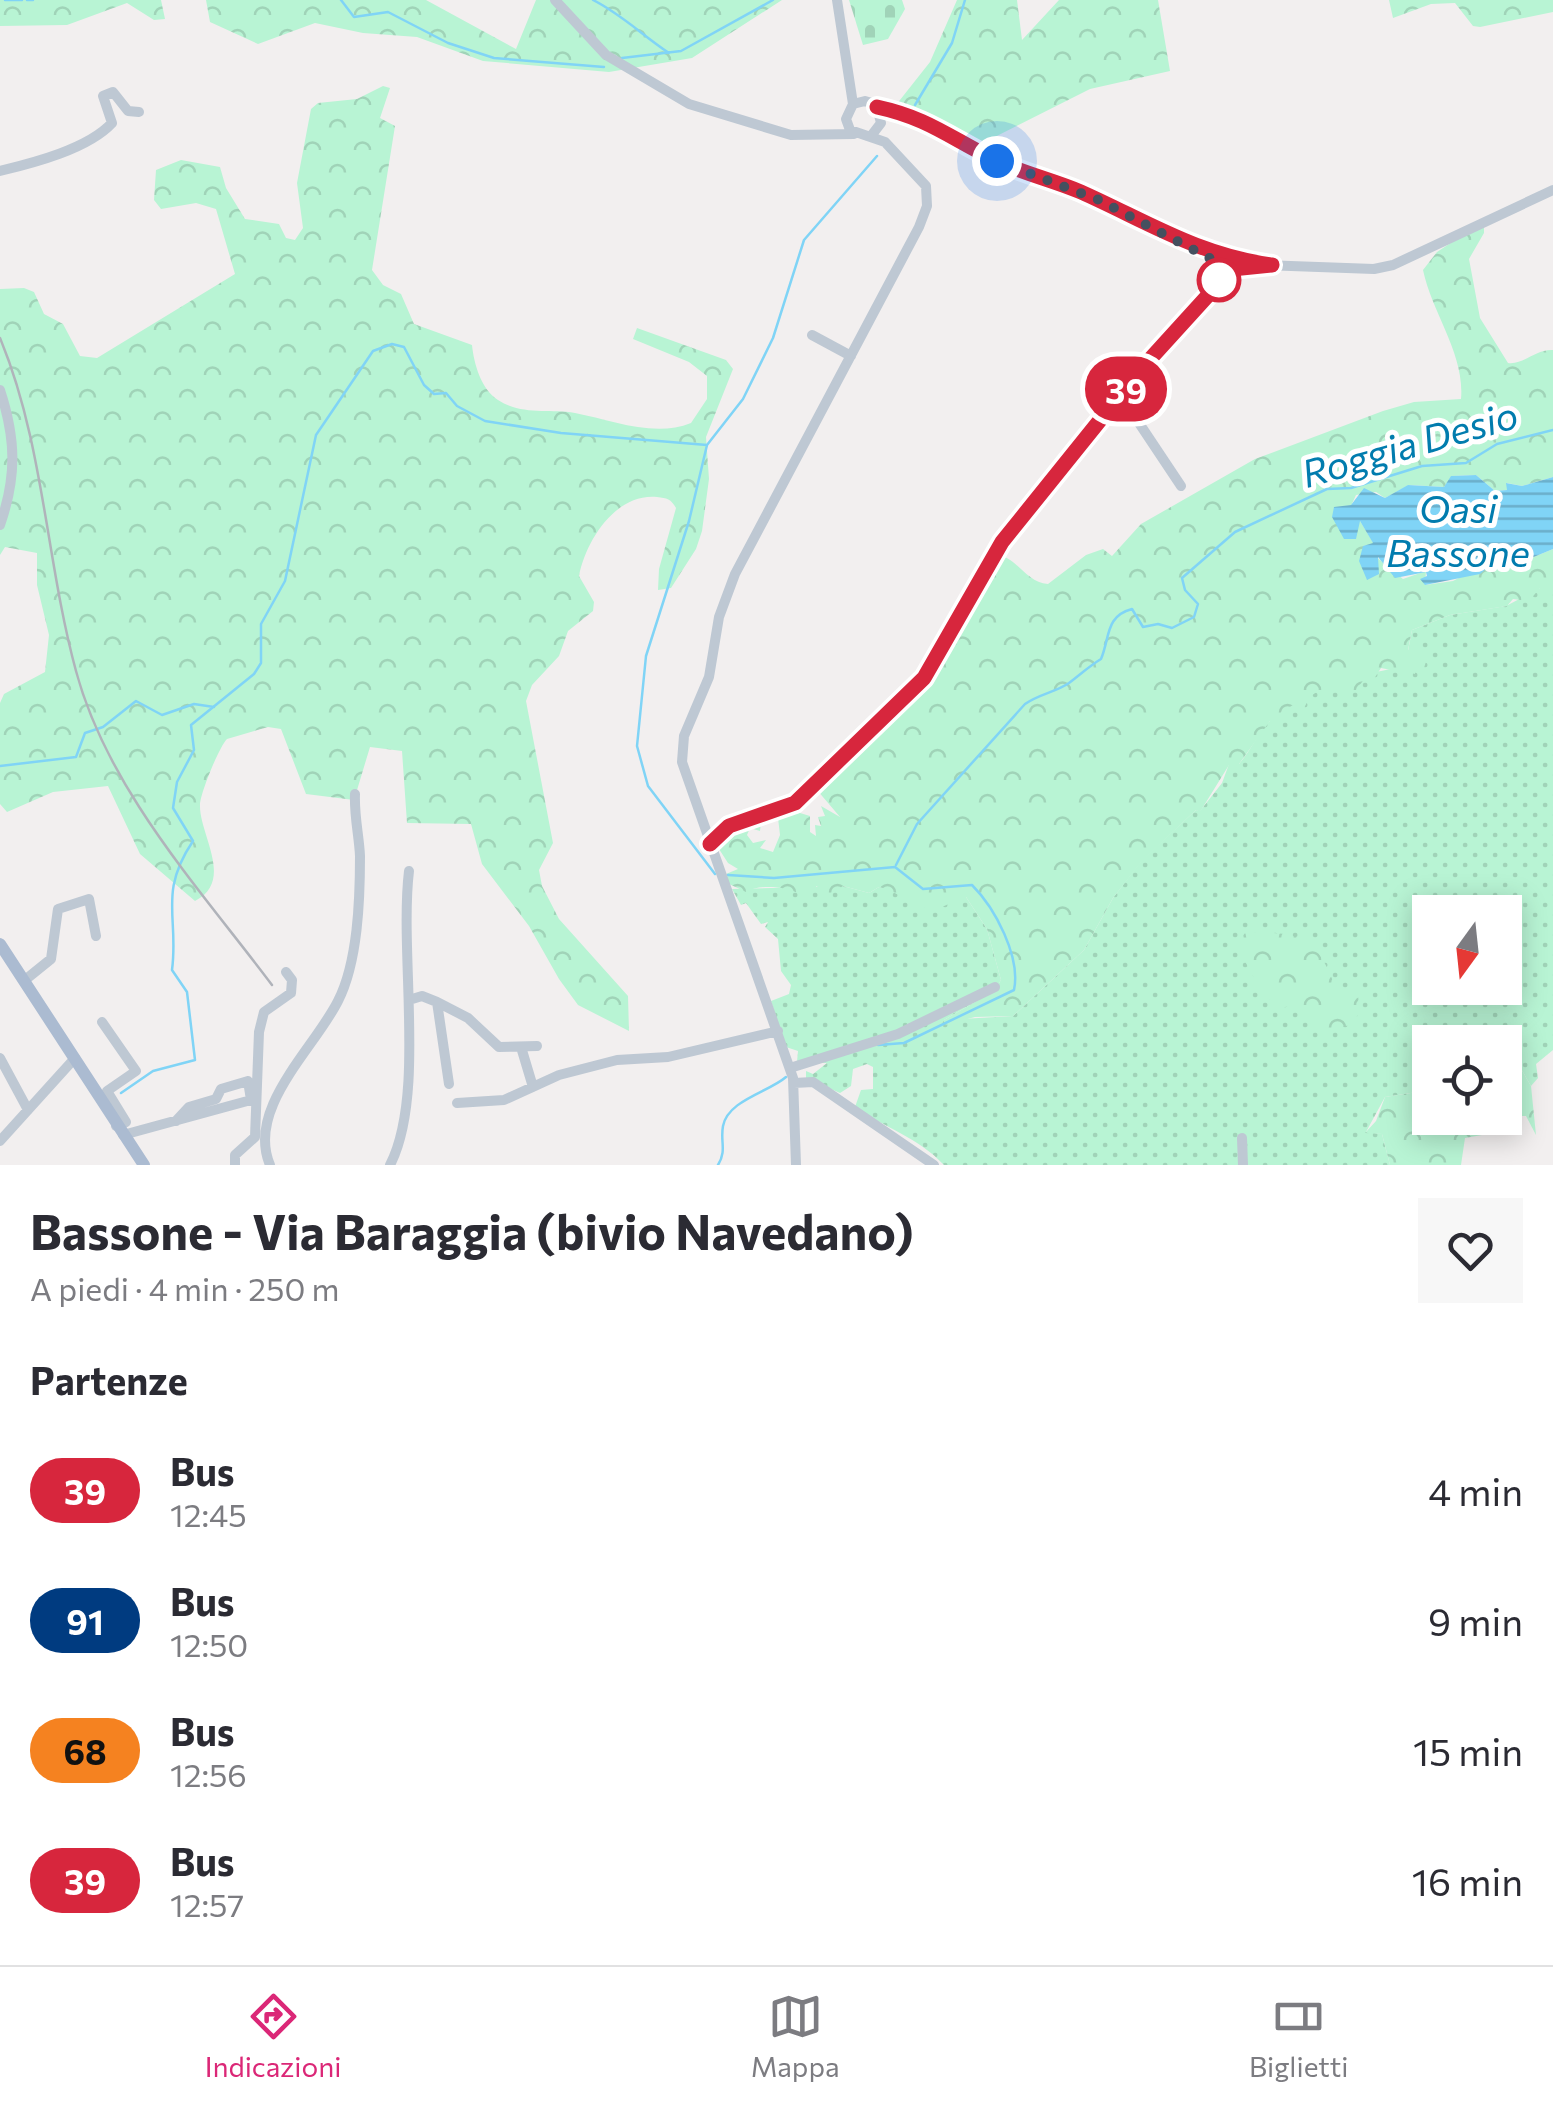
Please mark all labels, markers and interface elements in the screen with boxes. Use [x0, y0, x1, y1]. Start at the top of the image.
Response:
your location [972, 136, 1022, 186]
unlabelled marker [1198, 259, 1240, 301]
line badge: 39 [1081, 356, 1171, 422]
text: 39 [1105, 368, 1147, 411]
water label: Roggia Desio [1296, 389, 1523, 496]
water label: Oasi Bassone [1386, 484, 1530, 575]
north arrow [1412, 895, 1522, 1005]
map controls [1412, 895, 1522, 1135]
button: locate [1412, 1025, 1522, 1135]
button: heart [1418, 1198, 1523, 1303]
text: Bassone - Via Baraggia (bivio Navedano) [30, 1201, 914, 1260]
text: A piedi · 4 min · 250 m [30, 1268, 339, 1308]
text: Partenze [30, 1356, 188, 1403]
text: Bus [170, 1447, 235, 1494]
text: 4 min [1428, 1467, 1523, 1514]
text: 39 [64, 1469, 106, 1512]
text: 12:45 [170, 1494, 247, 1534]
text: Bus [170, 1577, 235, 1624]
text: 9 min [1428, 1597, 1523, 1644]
text: 91 [66, 1599, 104, 1642]
text: 12:50 [170, 1624, 248, 1664]
text: Bus [170, 1707, 235, 1754]
text: 15 min [1413, 1727, 1523, 1774]
text: 68 [63, 1729, 107, 1772]
text: 12:56 [170, 1754, 247, 1794]
text: Bus [170, 1837, 235, 1884]
text: 16 min [1412, 1857, 1523, 1904]
text: 39 [64, 1859, 106, 1902]
text: 12:57 [170, 1884, 244, 1924]
tab: Indicazioni [205, 1989, 341, 2083]
tab: Mappa [751, 1989, 840, 2083]
tab: Biglietti [1249, 1989, 1348, 2083]

